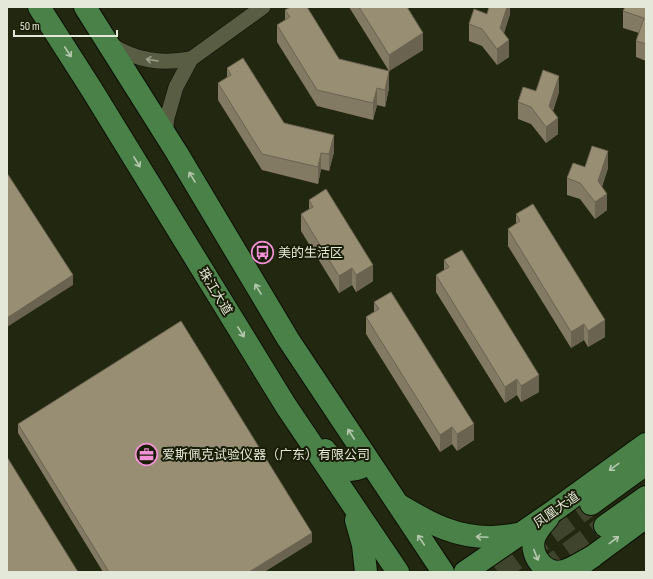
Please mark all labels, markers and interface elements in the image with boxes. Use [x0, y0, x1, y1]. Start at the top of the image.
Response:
scale bar [14, 12, 117, 38]
text: 50 m [20, 19, 40, 34]
one-way arrow [64, 46, 72, 57]
one-way arrow [146, 56, 159, 64]
one-way arrow [133, 156, 141, 168]
one-way arrow [187, 171, 195, 183]
bus stop icon: 美的生活区 [249, 239, 275, 265]
place label: 美的生活区 [278, 245, 343, 261]
street label: 珠江大道 [195, 265, 235, 318]
one-way arrow [254, 283, 262, 295]
one-way arrow [237, 327, 245, 338]
one-way arrow [347, 429, 355, 440]
office icon: 爱斯佩克试验仪器（广东）有限公司 [134, 441, 160, 467]
place label: 爱斯佩克试验仪器（广东）有限公司 [162, 447, 370, 463]
one-way arrow [609, 463, 620, 471]
street label: 凤凰大道 [531, 488, 582, 531]
one-way arrow [476, 533, 489, 540]
one-way arrow [417, 534, 425, 545]
one-way arrow [609, 536, 620, 545]
one-way arrow [533, 548, 541, 560]

